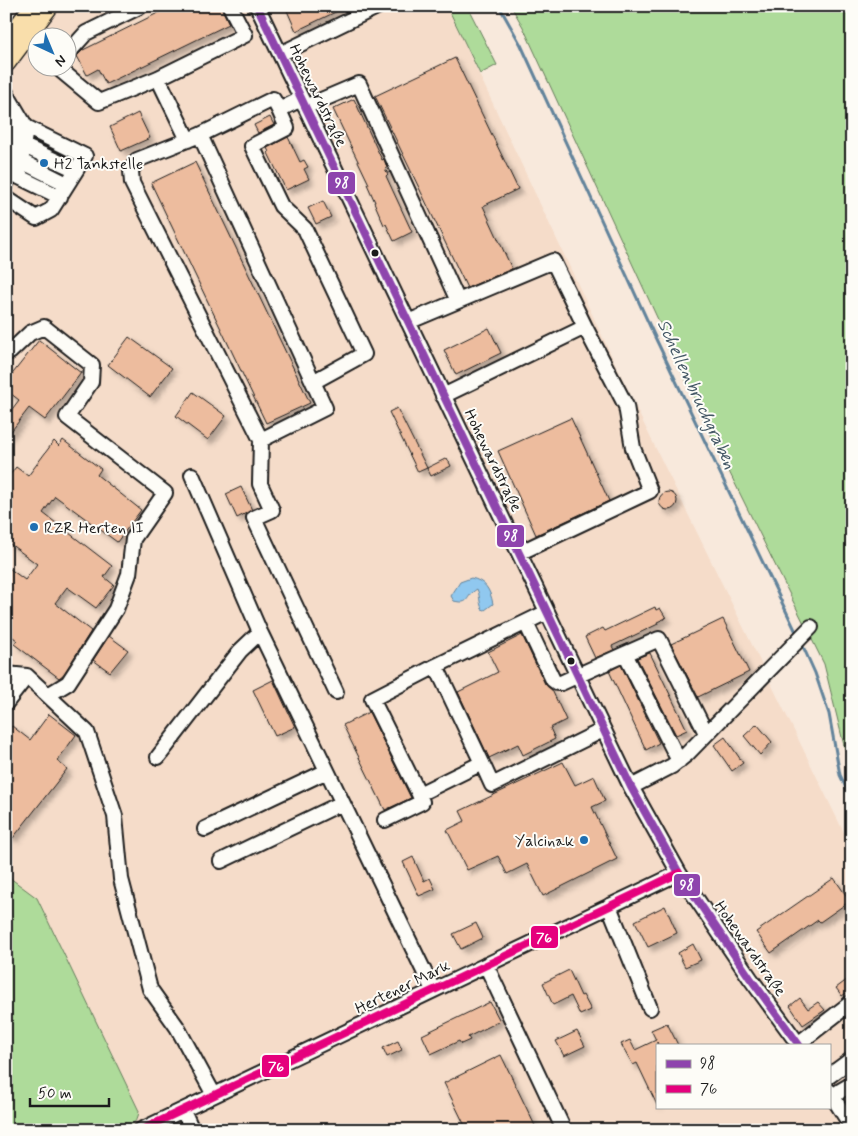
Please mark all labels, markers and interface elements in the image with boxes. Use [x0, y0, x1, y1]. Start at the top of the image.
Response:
north arrow [28, 28, 78, 78]
street label: Hohewardstraße [284, 41, 352, 151]
text: N [51, 51, 70, 70]
place label: H2 Tankstelle [54, 154, 143, 175]
marker: H2 Tankstelle [38, 157, 50, 169]
line badge: 98 [327, 171, 356, 195]
text: 98 [335, 174, 350, 192]
unlabelled marker [370, 248, 380, 258]
water label: Schellenbruchgraben [651, 316, 741, 473]
street label: Hohewardstraße [459, 406, 527, 516]
place label: RZR Herten II [44, 518, 144, 539]
marker: RZR Herten II [28, 521, 40, 533]
line badge: 98 [496, 524, 525, 548]
text: 98 [504, 527, 519, 545]
unlabelled marker [566, 656, 576, 666]
place label: Yalcinak [515, 831, 574, 852]
marker: Yalcinak [578, 834, 590, 846]
line badge: 98 [673, 873, 701, 897]
text: 98 [680, 876, 695, 894]
street label: Hohewardstraße [709, 897, 791, 1001]
line badge: 76 [530, 925, 559, 949]
text: 76 [536, 929, 552, 947]
street label: Hertener Mark [352, 955, 454, 1019]
legend [656, 1044, 830, 1108]
line badge: 76 [261, 1054, 290, 1078]
text: 98 [700, 1054, 716, 1074]
text: 76 [268, 1058, 284, 1076]
scale bar [30, 1076, 109, 1108]
text: 76 [700, 1080, 717, 1100]
text: 50 m [38, 1084, 72, 1104]

